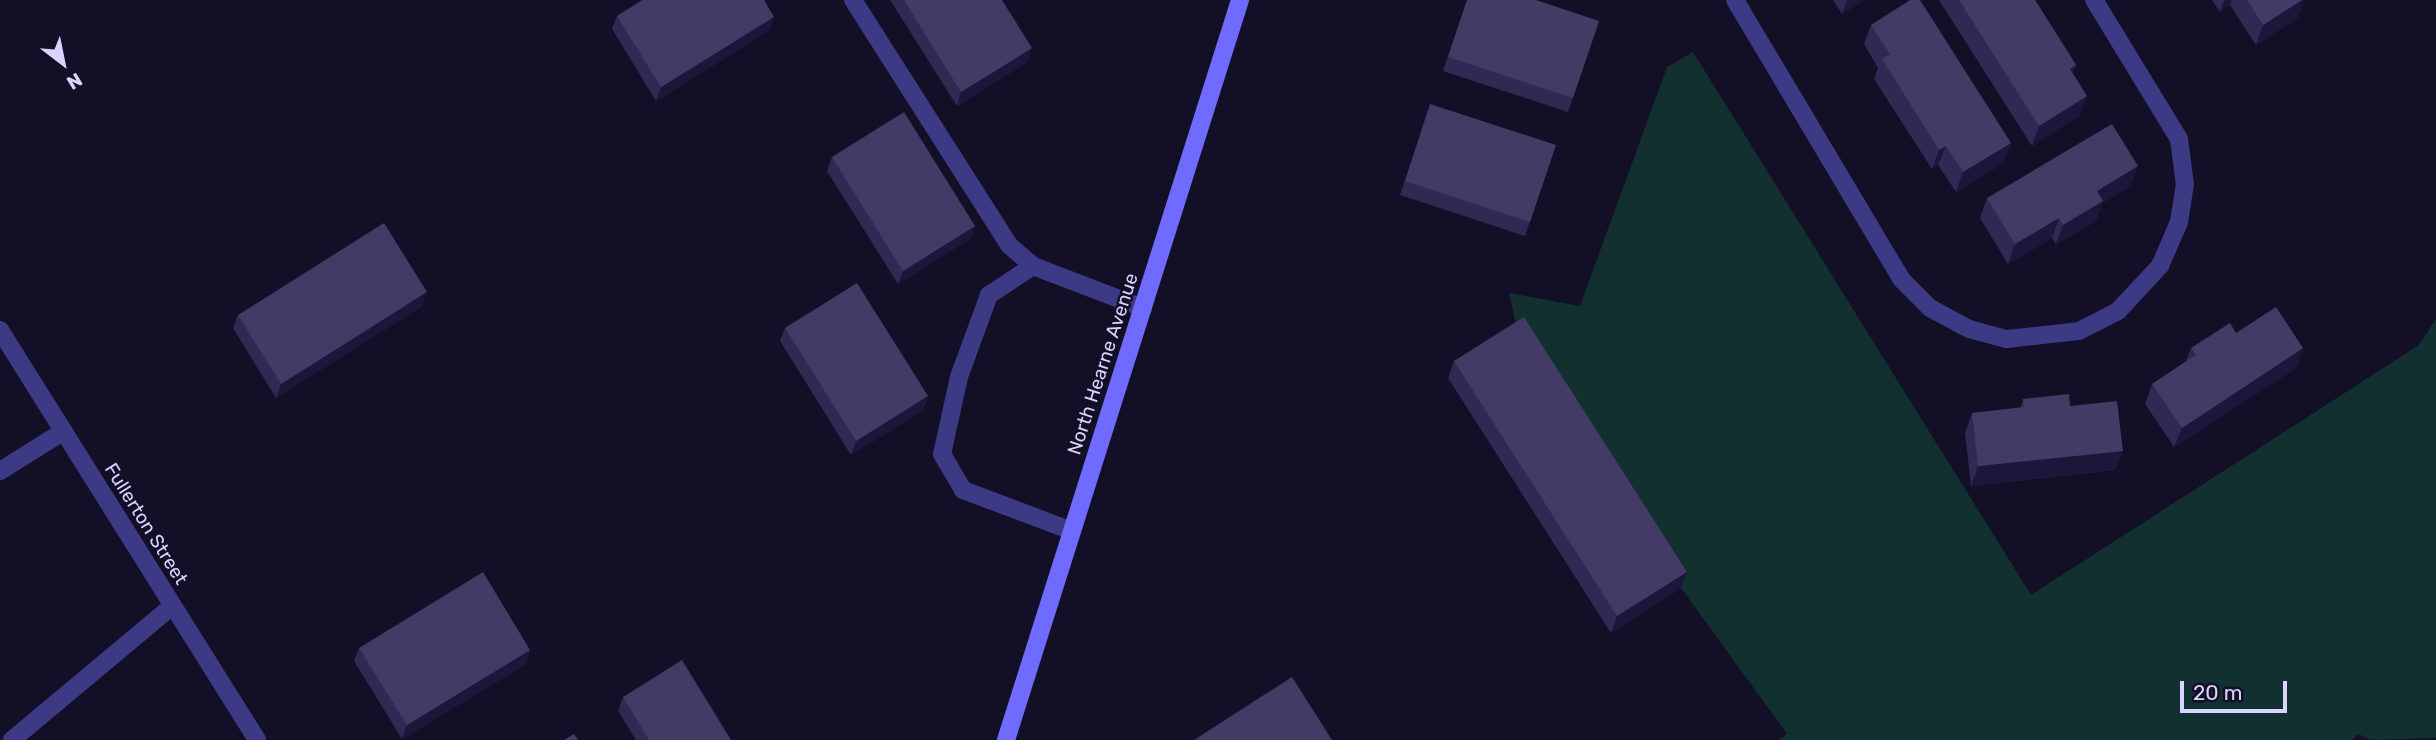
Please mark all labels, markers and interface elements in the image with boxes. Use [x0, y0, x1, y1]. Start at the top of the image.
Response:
north arrow [28, 28, 98, 98]
text: N [63, 68, 86, 95]
street label: North Hearne Avenue [1063, 270, 1143, 458]
street label: Fullerton Street [100, 459, 192, 589]
scale bar [2184, 666, 2291, 710]
text: 20 m [2193, 680, 2242, 705]

